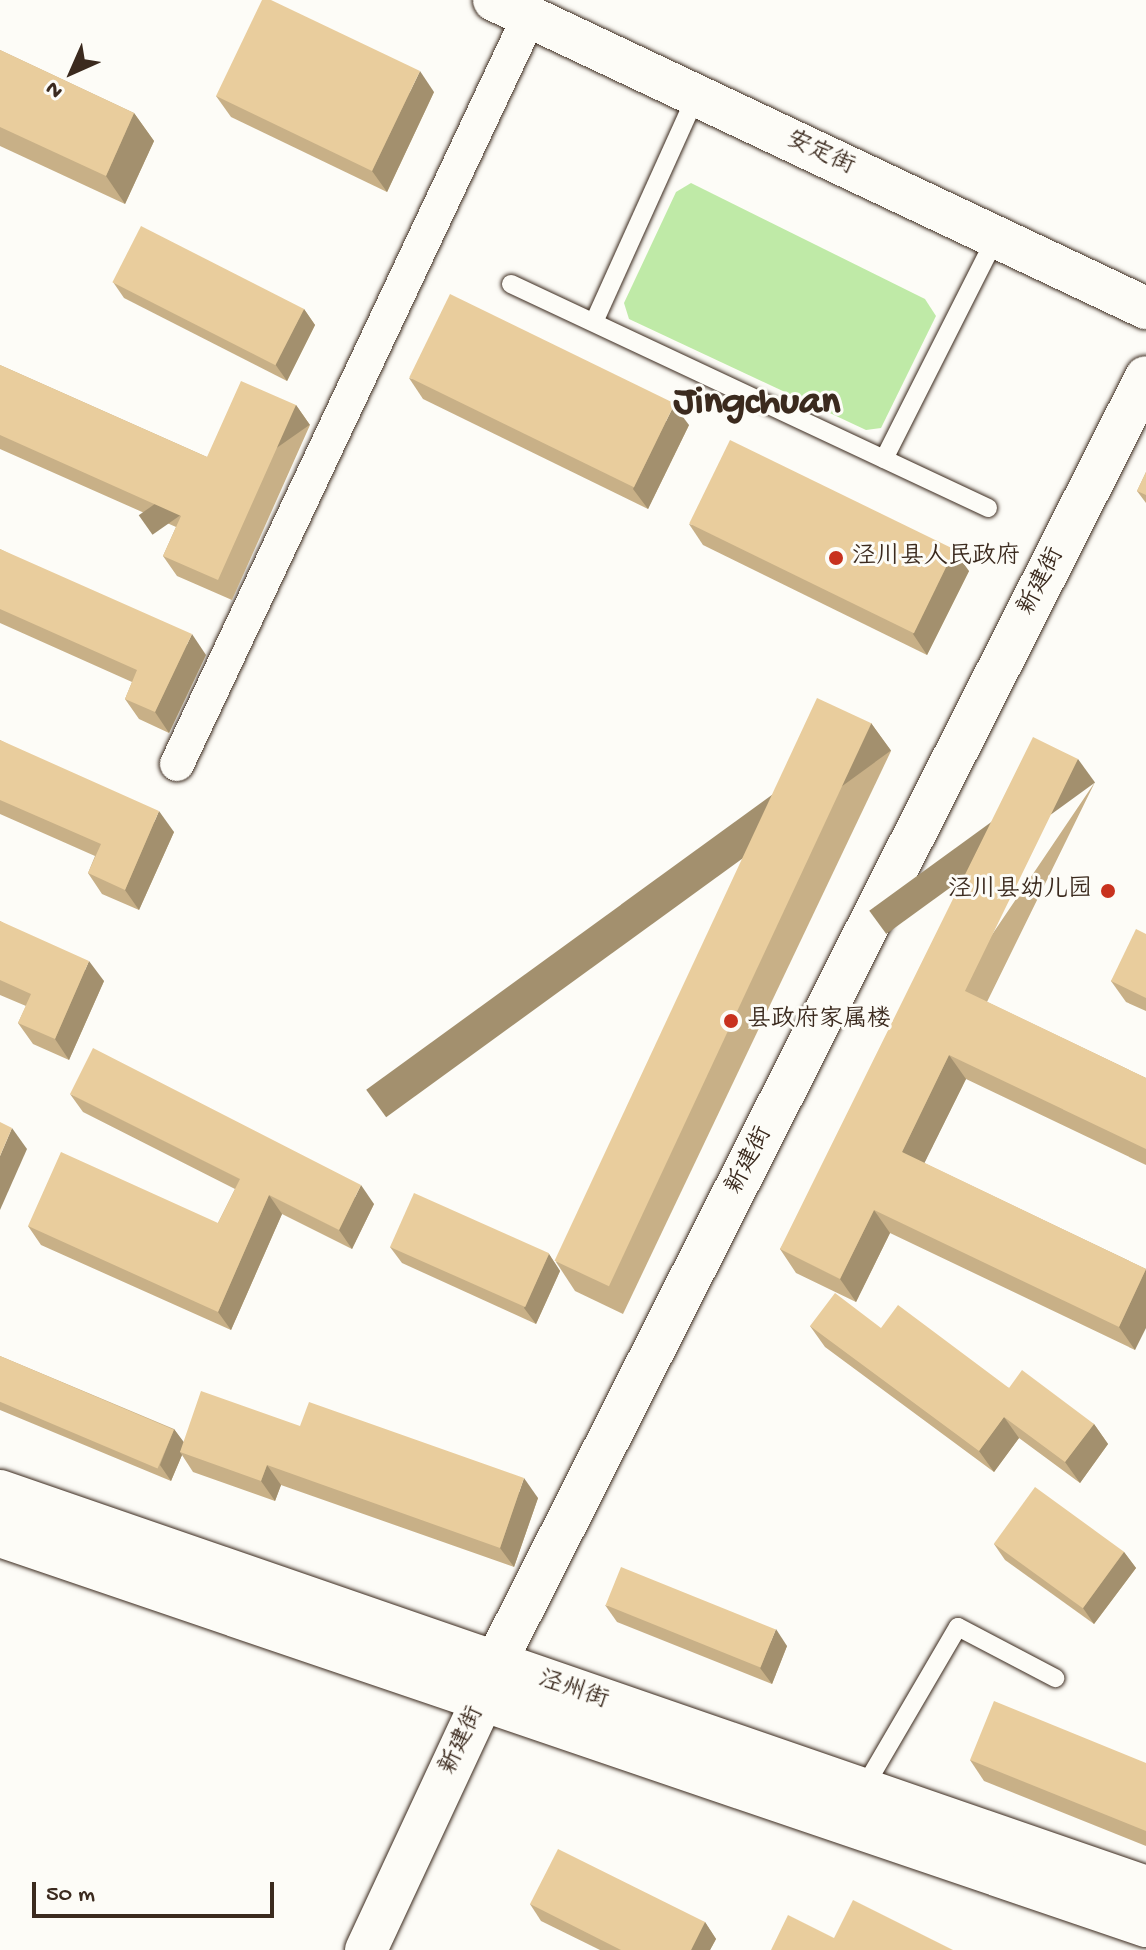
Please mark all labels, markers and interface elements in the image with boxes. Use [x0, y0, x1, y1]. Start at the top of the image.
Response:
north arrow [32, 32, 112, 112]
text: N [41, 75, 69, 103]
street label: 安定街 [781, 126, 859, 182]
district label: Jingchuan [674, 380, 840, 428]
street label: 新建街 [1013, 543, 1071, 621]
place label: 泾川县人民政府 [852, 544, 1020, 572]
marker: 泾川县人民政府 [827, 549, 845, 567]
place label: 泾川县幼儿园 [948, 877, 1092, 905]
marker: 泾川县幼儿园 [1099, 882, 1117, 900]
place label: 县政府家属楼 [747, 1007, 891, 1035]
marker: 县政府家属楼 [722, 1012, 740, 1030]
street label: 新建街 [721, 1122, 779, 1200]
street label: 泾州街 [534, 1666, 612, 1716]
street label: 新建街 [435, 1702, 491, 1780]
scale bar [36, 1866, 278, 1916]
text: 50 m [46, 1881, 95, 1910]

